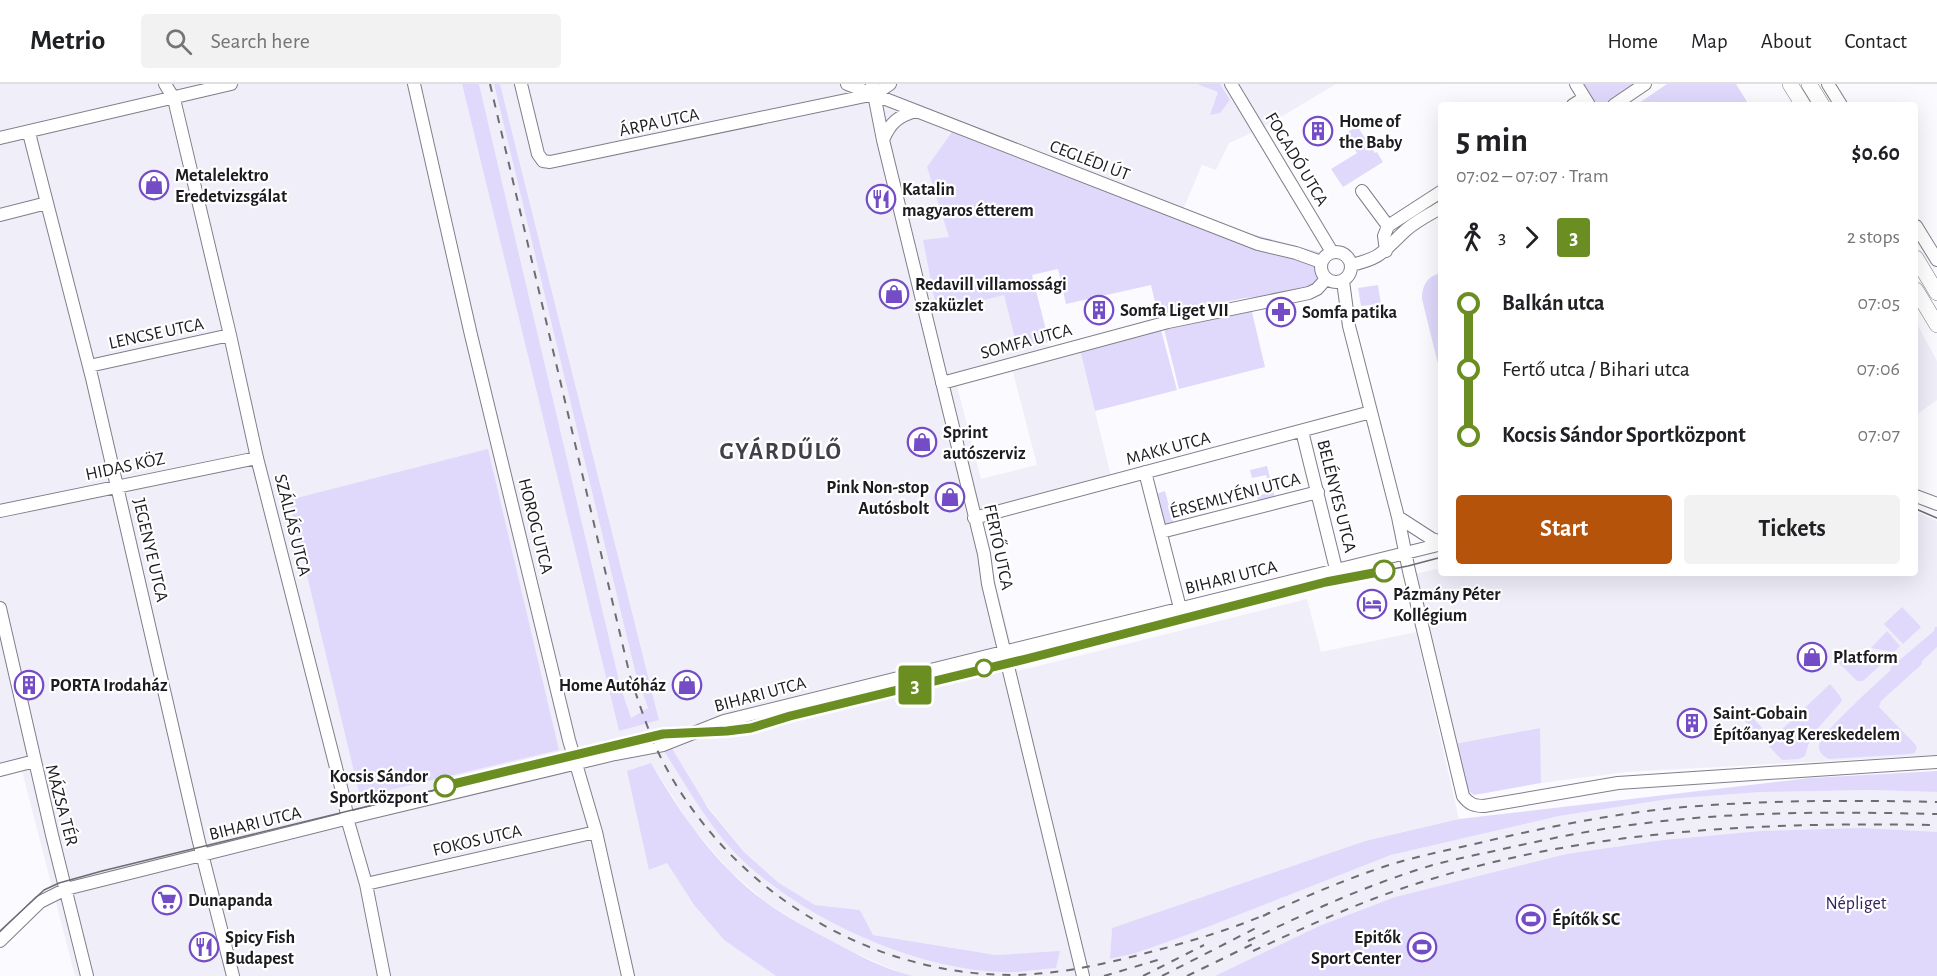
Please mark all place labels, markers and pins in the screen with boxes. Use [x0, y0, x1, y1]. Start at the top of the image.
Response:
place label: Home of the Baby [1339, 113, 1403, 152]
building icon: Home of the Baby [1302, 115, 1334, 147]
place label: Metalelektro Eredetvizsgálat [175, 167, 287, 206]
shop icon: Metalelektro Eredetvizsgálat [138, 169, 170, 201]
place label: Katalin magyaros étterem [902, 181, 1034, 220]
restaurant icon: Katalin magyaros étterem [865, 183, 897, 215]
place label: Redavill villamossági szaküzlet [915, 276, 1067, 315]
shop icon: Redavill villamossági szaküzlet [878, 278, 910, 310]
building icon: Somfa Liget VII [1083, 294, 1115, 326]
pharmacy icon: Somfa patika [1265, 296, 1297, 328]
place label: Somfa Liget VII [1120, 302, 1229, 320]
place label: Somfa patika [1302, 304, 1397, 322]
place label: Sprint autószerviz [943, 424, 1026, 463]
shop icon: Sprint autószerviz [906, 426, 938, 458]
place label: Pink Non-stop Autósbolt [826, 479, 929, 518]
shop icon: Pink Non-stop Autósbolt [934, 481, 966, 513]
unlabelled marker [1373, 560, 1395, 582]
place label: Pázmány Péter Kollégium [1393, 586, 1501, 625]
hotel icon: Pázmány Péter Kollégium [1356, 588, 1388, 620]
shop icon: Platform [1796, 641, 1828, 673]
place label: Platform [1833, 649, 1898, 667]
unlabelled marker [975, 659, 993, 677]
building icon: PORTA Irodaház [13, 669, 45, 701]
shop icon: Home Autóház [671, 669, 703, 701]
place label: PORTA Irodaház [50, 677, 168, 695]
place label: Home Autóház [559, 677, 666, 695]
place label: Saint-Gobain Építőanyag Kereskedelem [1713, 705, 1900, 744]
building icon: Saint-Gobain Építőanyag Kereskedelem [1676, 707, 1708, 739]
place label: Kocsis Sándor Sportközpont [330, 768, 429, 807]
marker: Kocsis Sándor Sportközpont [434, 775, 456, 797]
supermarket icon: Dunapanda [151, 884, 183, 916]
place label: Dunapanda [188, 892, 273, 910]
sports icon: Építők SC [1515, 903, 1547, 935]
place label: Építők SC [1552, 908, 1621, 929]
place label: Spicy Fish Budapest [225, 929, 295, 968]
place label: Epitők Sport Center [1311, 929, 1402, 968]
restaurant icon: Spicy Fish Budapest [188, 931, 220, 963]
sports icon: Epitők Sport Center [1406, 931, 1438, 963]

